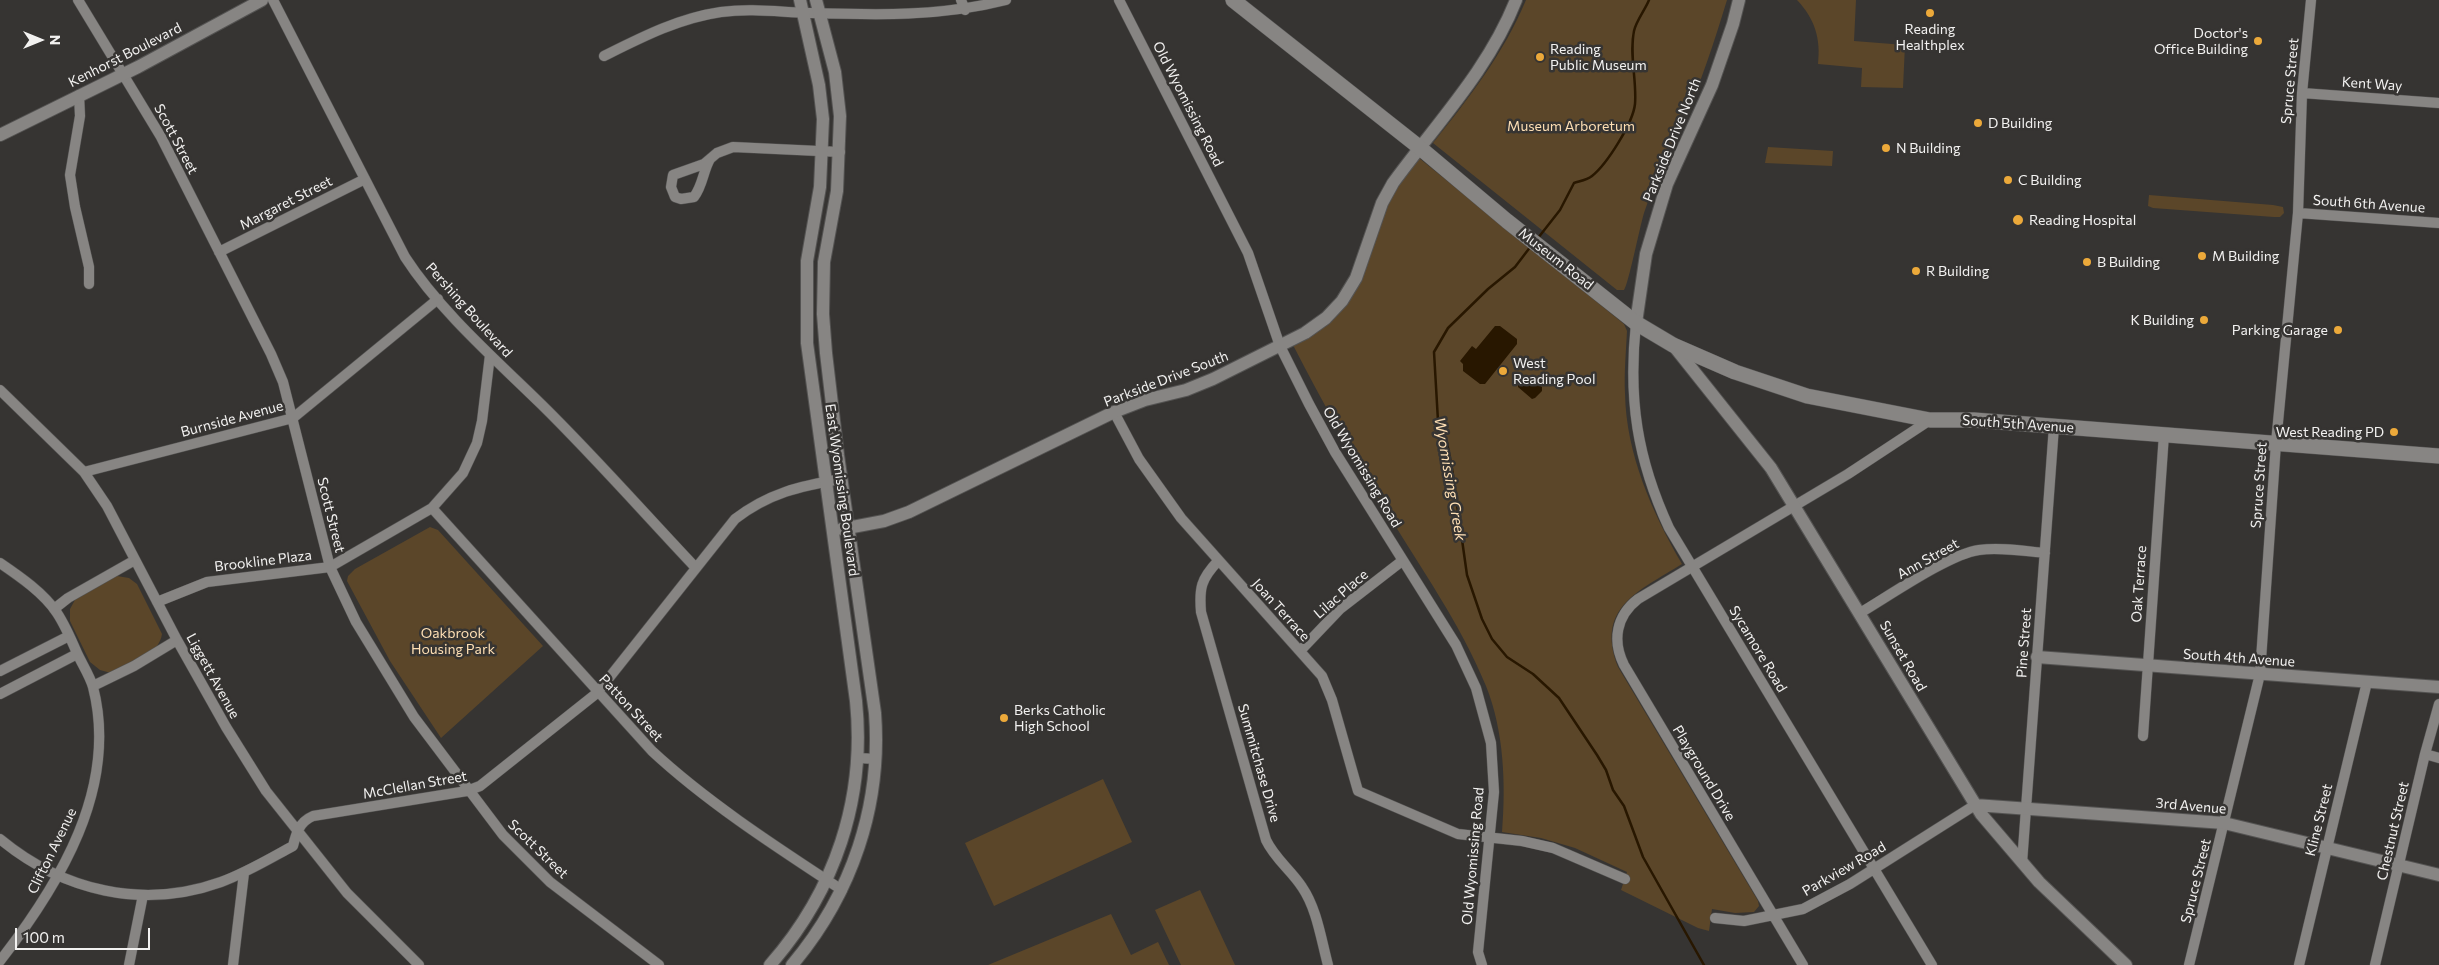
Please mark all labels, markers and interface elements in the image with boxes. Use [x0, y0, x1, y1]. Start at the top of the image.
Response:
marker: Reading Healthplex [1924, 7, 1936, 19]
north arrow [15, 15, 65, 65]
street label: Kenhorst Boulevard [66, 19, 184, 91]
place label: Reading Healthplex [1895, 21, 1965, 54]
place label: Doctor's Office Building [2154, 25, 2248, 58]
text: N [47, 35, 64, 45]
marker: Doctor's Office Building [2252, 35, 2264, 47]
street label: Spruce Street [2278, 37, 2302, 125]
street label: Old Wyomissing Road [1149, 39, 1227, 169]
place label: Reading Public Museum [1550, 41, 1647, 74]
marker: Reading Public Museum [1534, 51, 1546, 63]
street label: Kent Way [2341, 74, 2403, 94]
street label: Parkside Drive North [1639, 76, 1705, 204]
street label: Scott Street [150, 101, 202, 177]
place label: D Building [1988, 115, 2052, 131]
marker: D Building [1972, 117, 1984, 129]
park label: Museum Arboretum [1507, 118, 1635, 134]
place label: N Building [1896, 140, 1961, 156]
marker: N Building [1880, 142, 1892, 154]
street label: Margaret Street [237, 172, 335, 234]
place label: C Building [2018, 172, 2082, 188]
marker: C Building [2002, 174, 2014, 186]
street label: South 6th Avenue [2312, 192, 2426, 216]
place label: Reading Hospital [2029, 212, 2136, 228]
marker: Reading Hospital [2011, 213, 2025, 227]
street label: Museum Road [1515, 225, 1597, 293]
place label: M Building [2212, 248, 2279, 264]
marker: M Building [2196, 250, 2208, 262]
place label: B Building [2097, 254, 2160, 270]
marker: B Building [2081, 256, 2093, 268]
street label: Pershing Boulevard [422, 259, 516, 361]
place label: R Building [1926, 263, 1989, 279]
marker: R Building [1910, 265, 1922, 277]
place label: K Building [2131, 312, 2194, 328]
marker: K Building [2198, 314, 2210, 326]
place label: Parking Garage [2232, 322, 2328, 338]
marker: Parking Garage [2332, 324, 2344, 336]
street label: Parkside Drive South [1101, 347, 1231, 411]
place label: West Reading Pool [1513, 355, 1595, 388]
marker: West Reading Pool [1497, 365, 1509, 377]
street label: Burnside Avenue [179, 397, 285, 441]
street label: East Wyomissing Boulevard [822, 403, 862, 577]
street label: Old Wyomissing Road [1319, 404, 1405, 530]
street label: South 5th Avenue [1962, 412, 2074, 436]
water label: Wyomissing Creek [1430, 416, 1470, 542]
place label: West Reading PD [2276, 424, 2384, 440]
marker: West Reading PD [2388, 426, 2400, 438]
street label: Spruce Street [2248, 441, 2270, 529]
street label: Scott Street [314, 476, 348, 554]
street label: Ann Street [1894, 535, 1962, 583]
street label: Oak Terrace [2128, 545, 2150, 623]
street label: Brookline Plaza [213, 547, 313, 575]
street label: Lilac Place [1311, 566, 1371, 622]
street label: Joan Terrace [1249, 575, 1313, 645]
street label: Sycamore Road [1726, 603, 1790, 695]
street label: Pine Street [2013, 607, 2035, 679]
street label: Sunset Road [1876, 618, 1930, 694]
park label: Oakbrook Housing Park [411, 625, 495, 658]
street label: Liggett Avenue [183, 630, 243, 722]
street label: South 4th Avenue [2182, 646, 2296, 670]
street label: Patton Street [595, 671, 667, 745]
place label: Berks Catholic High School [1014, 702, 1106, 734]
street label: Summitchase Drive [1234, 702, 1284, 824]
marker: Berks Catholic High School [998, 712, 1010, 724]
street label: Playground Drive [1669, 722, 1739, 824]
street label: McClellan Street [362, 768, 468, 802]
street label: Chestnut Street [2373, 780, 2413, 882]
street label: Kline Street [2302, 782, 2336, 858]
street label: Old Wyomissing Road [1459, 787, 1487, 925]
street label: 3rd Avenue [2155, 795, 2227, 817]
street label: Clifton Avenue [24, 805, 80, 897]
street label: Scott Street [504, 816, 572, 882]
street label: Spruce Street [2177, 837, 2215, 925]
street label: Parkview Road [1799, 838, 1889, 900]
scale bar [18, 918, 152, 950]
text: 100 m [23, 928, 65, 946]

